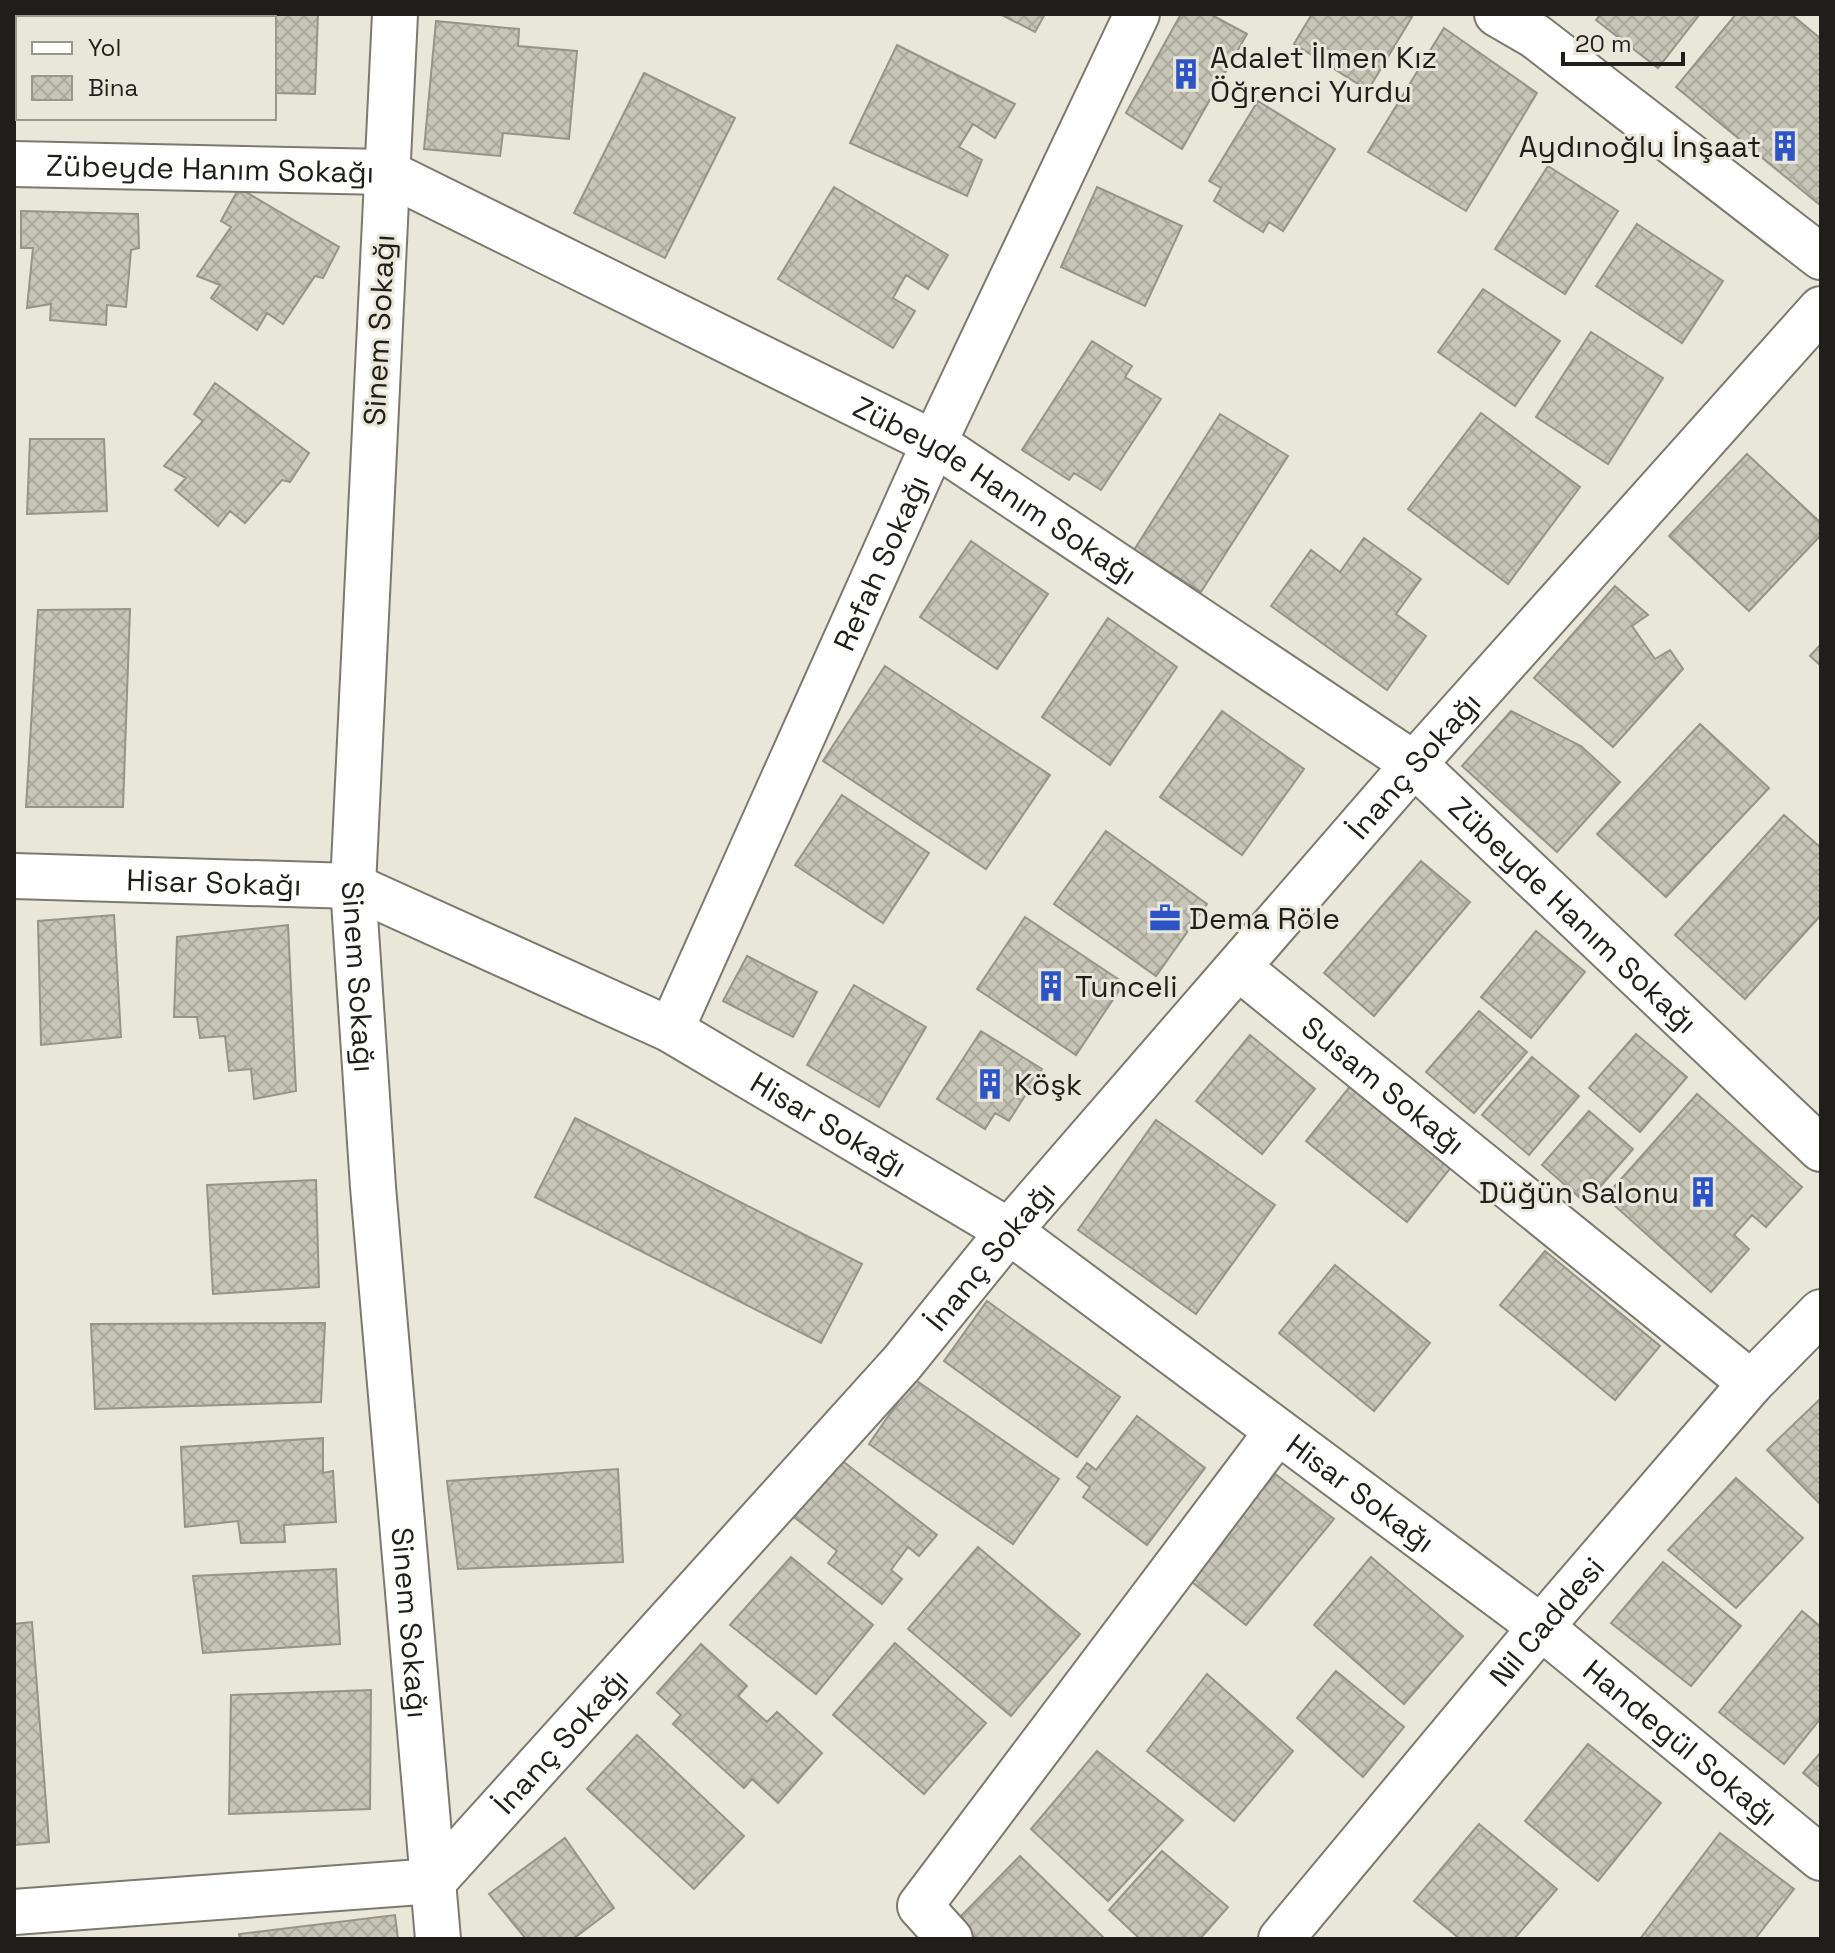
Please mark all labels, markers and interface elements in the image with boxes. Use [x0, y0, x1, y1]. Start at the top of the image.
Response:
legend [16, 16, 276, 120]
scale bar [1563, 16, 1683, 66]
text: 20 m [1575, 28, 1632, 59]
text: Yol [88, 32, 121, 63]
place label: Adalet İlmen Kız Öğrenci Yurdu [1210, 38, 1437, 111]
building icon: Adalet İlmen Kız Öğrenci Yurdu [1169, 57, 1203, 91]
text: Bina [88, 72, 138, 103]
place label: Aydınoğlu İnşaat [1519, 127, 1761, 166]
building icon: Aydınoğlu İnşaat [1768, 129, 1802, 163]
street label: Zübeyde Hanım Sokağı [45, 145, 374, 191]
street label: Sinem Sokağı [355, 233, 403, 427]
street label: Zübeyde Hanım Sokağı [847, 387, 1145, 593]
street label: Refah Sokağı [824, 469, 937, 657]
street label: İnanç Sokağı [1338, 684, 1489, 847]
street label: Zübeyde Hanım Sokağı [1441, 788, 1706, 1042]
street label: Hisar Sokağı [126, 860, 302, 904]
street label: Sinem Sokağı [333, 880, 385, 1074]
place label: Dema Röle [1189, 899, 1340, 938]
office icon: Dema Röle [1148, 901, 1182, 935]
place label: Tunceli [1075, 967, 1177, 1006]
building icon: Tunceli [1034, 969, 1068, 1003]
street label: Susam Sokağı [1294, 1007, 1473, 1163]
street label: Hisar Sokağı [744, 1062, 914, 1185]
place label: Köşk [1014, 1065, 1082, 1104]
building icon: Köşk [973, 1067, 1007, 1101]
street label: İnanç Sokağı [917, 1173, 1063, 1339]
place label: Düğün Salonu [1479, 1173, 1679, 1212]
building icon: Düğün Salonu [1686, 1175, 1720, 1209]
street label: Hisar Sokağı [1279, 1425, 1443, 1561]
street label: Sinem Sokağı [383, 1526, 438, 1720]
street label: Nil Caddesi [1480, 1548, 1612, 1694]
street label: Handegül Sokağı [1575, 1651, 1786, 1834]
street label: İnanç Sokağı [485, 1660, 636, 1822]

